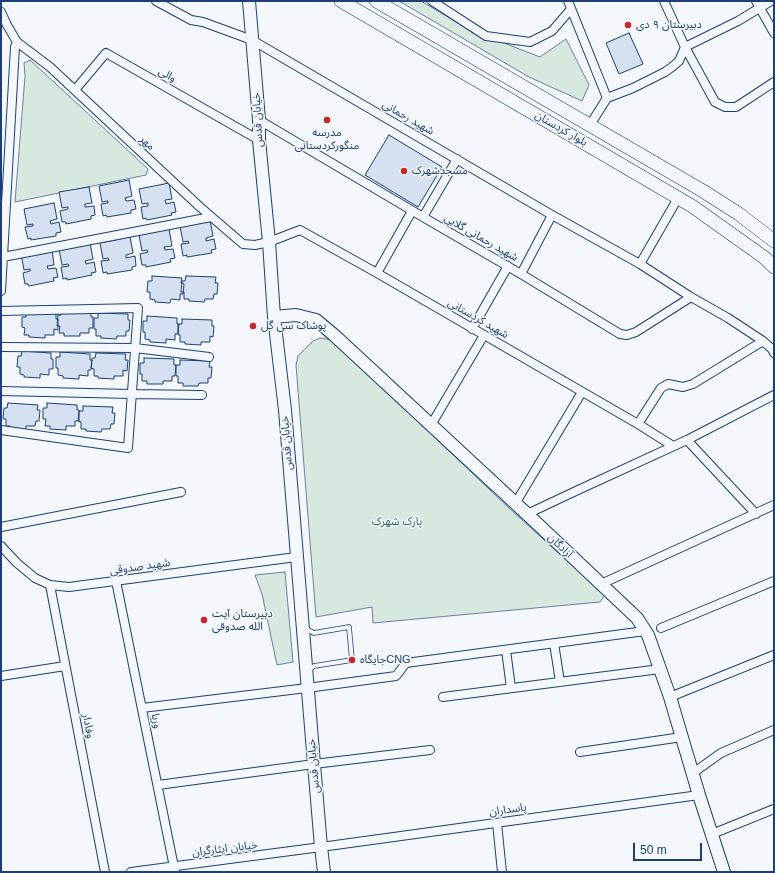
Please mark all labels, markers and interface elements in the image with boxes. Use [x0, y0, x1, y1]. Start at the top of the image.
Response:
place label: دبیرستان ۹ دی [636, 18, 702, 32]
marker: دبیرستان ۹ دی [623, 20, 633, 30]
street label: والی [156, 65, 178, 85]
street label: خیابان قدس [250, 92, 266, 148]
street label: شهید رحمانی [380, 98, 436, 138]
street label: بلوار کردستان [532, 109, 590, 149]
marker: مدرسه منگورکردستانی [322, 115, 332, 125]
place label: مدرسه منگورکردستانی [295, 126, 359, 152]
street label: مهر [137, 133, 157, 153]
place label: مسجدشهرک [412, 164, 468, 178]
marker: مسجدشهرک [399, 166, 409, 176]
street label: شهید رحمانی گلابی [442, 212, 520, 264]
street label: شهید کردستانی [445, 296, 511, 342]
place label: پوشاک سی گل [261, 319, 326, 333]
marker: پوشاک سی گل [248, 321, 258, 331]
street label: خیابان قدس [279, 415, 295, 471]
park label: پارک شهرک [372, 515, 422, 529]
street label: آزادگان [545, 531, 575, 561]
street label: شهید صدوقی [109, 556, 171, 578]
place label: دبیرستان آیت الله صدوقی [212, 607, 273, 633]
marker: دبیرستان آیت الله صدوقی [199, 615, 209, 625]
place label: جایگاهCNG [360, 653, 411, 667]
marker: جایگاهCNG [347, 655, 357, 665]
street label: وریا [148, 712, 164, 730]
street label: وفادار [79, 713, 97, 739]
street label: خیابان قدس [305, 738, 323, 794]
street label: پاسداران [489, 801, 527, 819]
scale bar [635, 835, 704, 861]
street label: خیابان ایثارگران [191, 838, 259, 860]
text: 50 m [640, 843, 667, 857]

